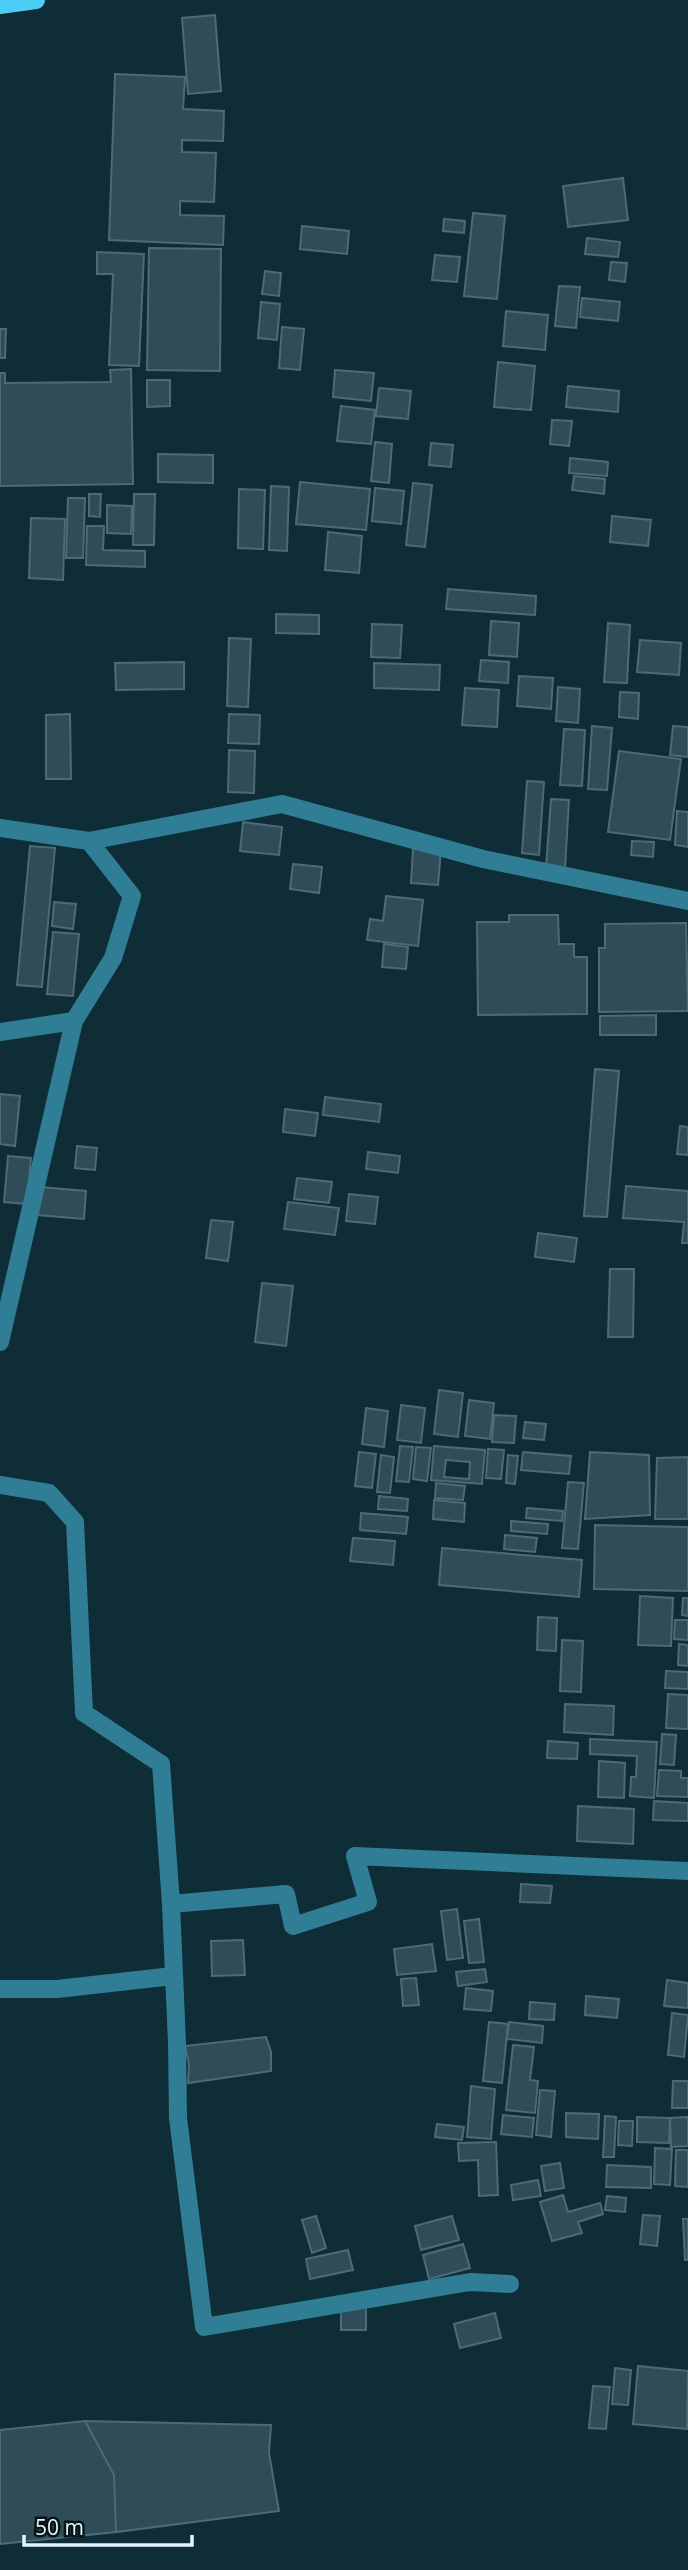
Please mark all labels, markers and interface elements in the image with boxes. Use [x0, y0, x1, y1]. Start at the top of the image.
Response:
scale bar [24, 2504, 192, 2548]
text: 50 m [35, 2513, 84, 2541]

